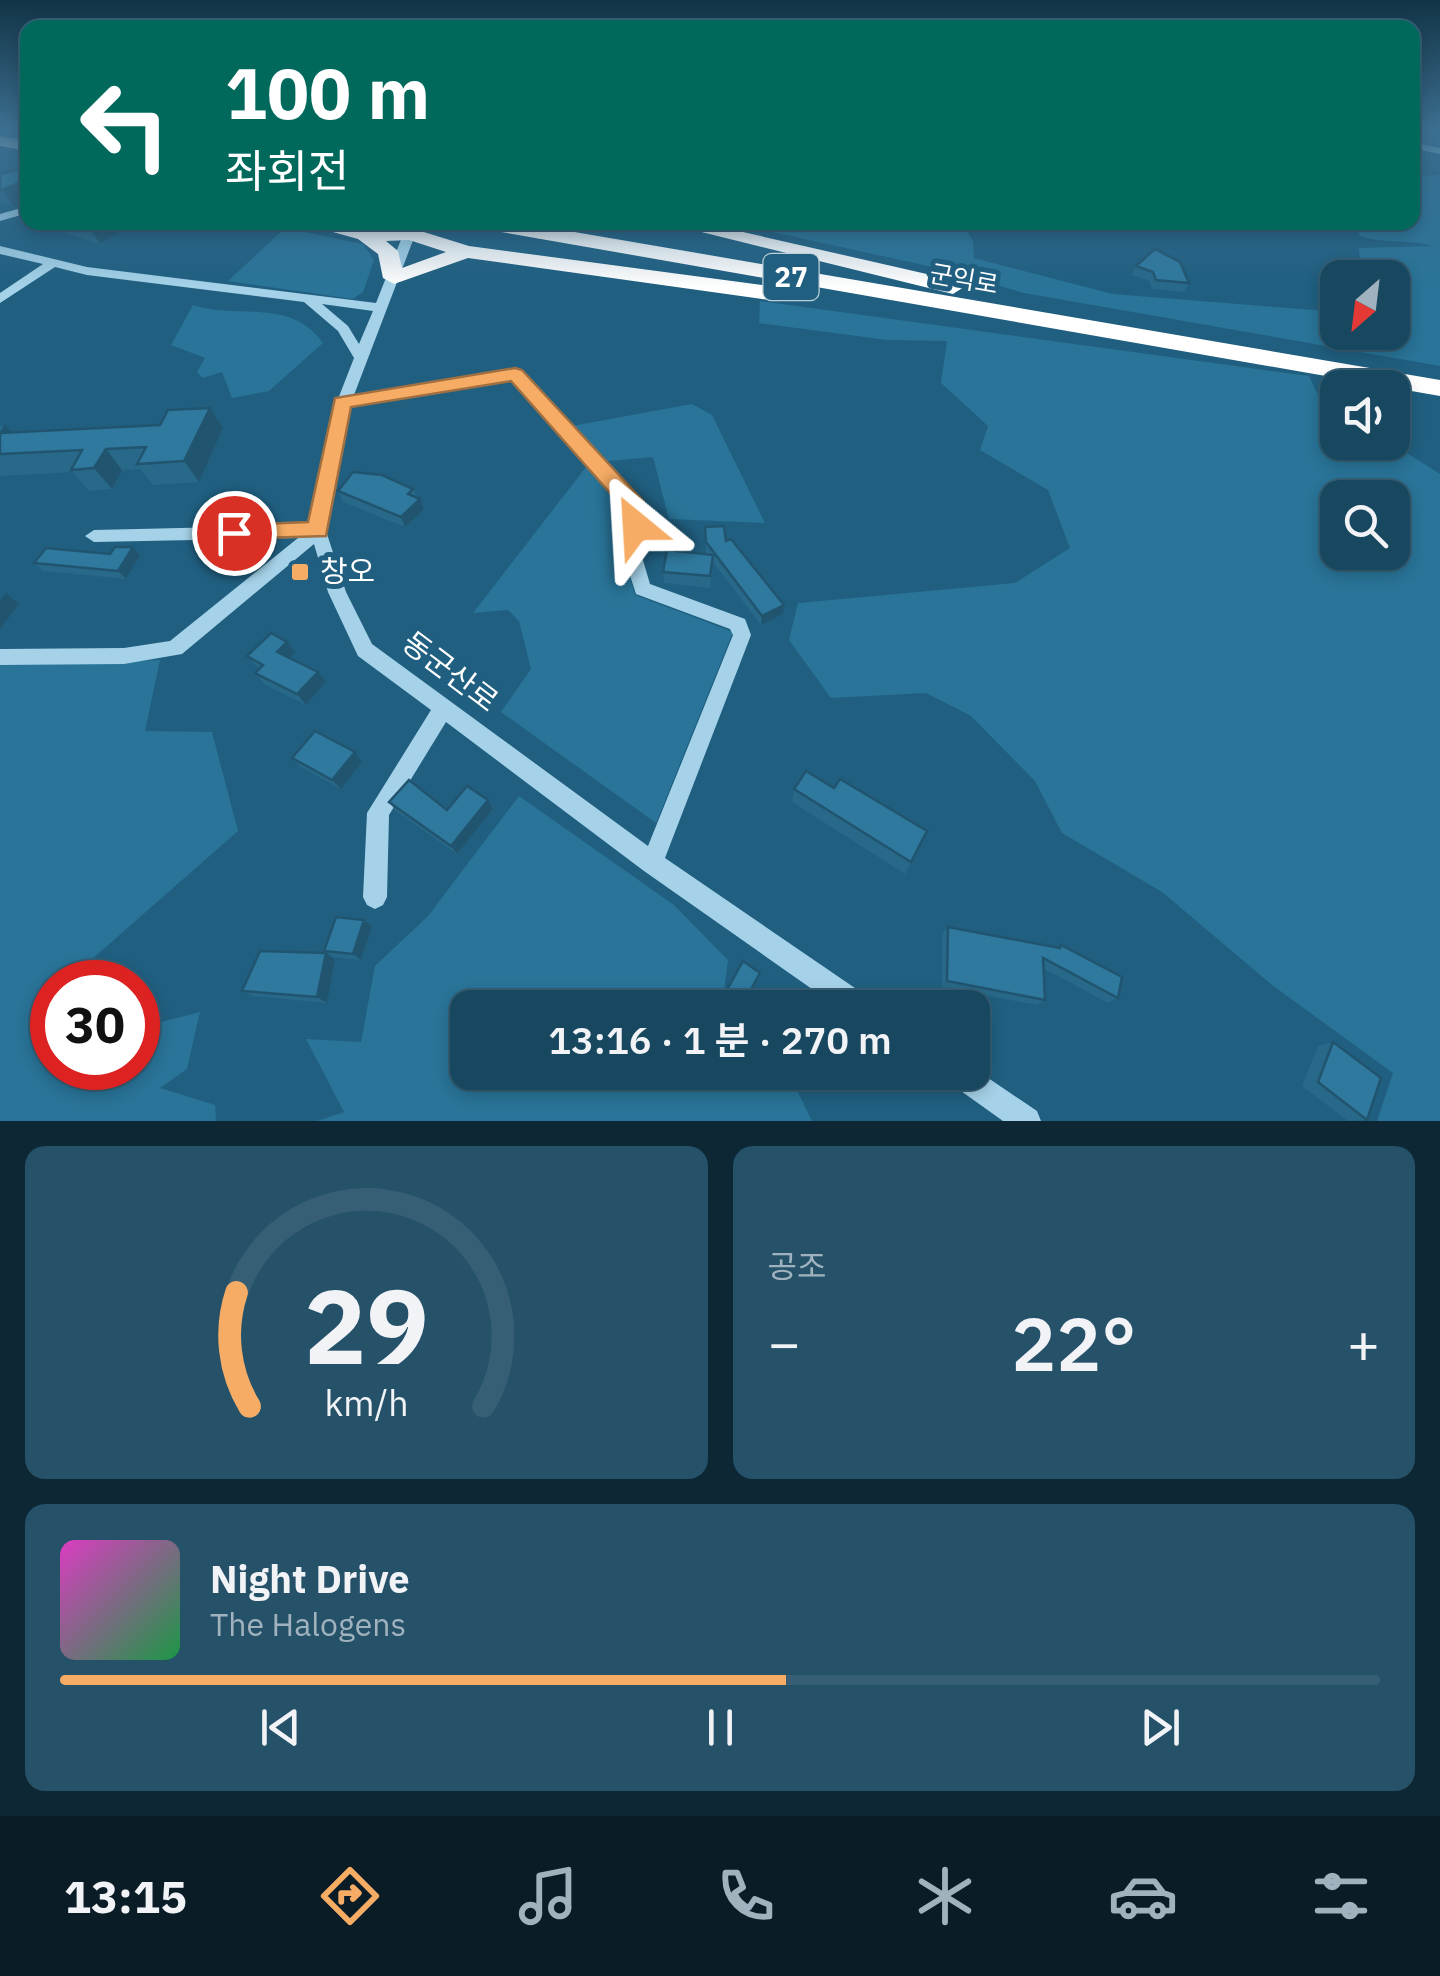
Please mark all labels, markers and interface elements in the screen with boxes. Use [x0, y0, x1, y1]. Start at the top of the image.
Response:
text: 100 m [225, 47, 430, 138]
icon: left [60, 60, 190, 190]
text: 좌회전 [225, 141, 349, 199]
road number: 27 [764, 254, 818, 300]
street label: 군익로 [927, 256, 1001, 301]
north arrow [1320, 260, 1410, 350]
map controls [1320, 260, 1410, 570]
button: sound [1320, 370, 1410, 460]
position arrow [584, 474, 688, 578]
button: search [1320, 480, 1410, 570]
pin [192, 491, 277, 576]
icon: arrive [207, 506, 262, 561]
place label: 창오 [320, 551, 375, 590]
marker: 창오 [289, 561, 311, 583]
street label: 동군산로 [395, 622, 507, 720]
speed limit sign: 30 [30, 960, 160, 1090]
text: 13:16 · 1 분 · 270 m [548, 1015, 892, 1064]
text: 공조 [768, 1245, 826, 1287]
text: 29 [304, 1257, 429, 1393]
text: 22° [1011, 1294, 1136, 1392]
text: − [768, 1307, 801, 1378]
text: + [1347, 1307, 1380, 1378]
text: km/h [324, 1379, 408, 1426]
text: Night Drive [210, 1554, 410, 1603]
text: The Halogens [210, 1603, 406, 1645]
icon: previous [253, 1700, 308, 1755]
icon: pause [693, 1700, 748, 1755]
icon: next [1133, 1700, 1188, 1755]
icon: directions [315, 1861, 385, 1931]
icon: music [513, 1861, 583, 1931]
icon: phone [711, 1861, 781, 1931]
icon: climate [910, 1861, 980, 1931]
icon: car [1108, 1861, 1178, 1931]
icon: filters [1306, 1861, 1376, 1931]
text: 13:15 [64, 1867, 187, 1925]

